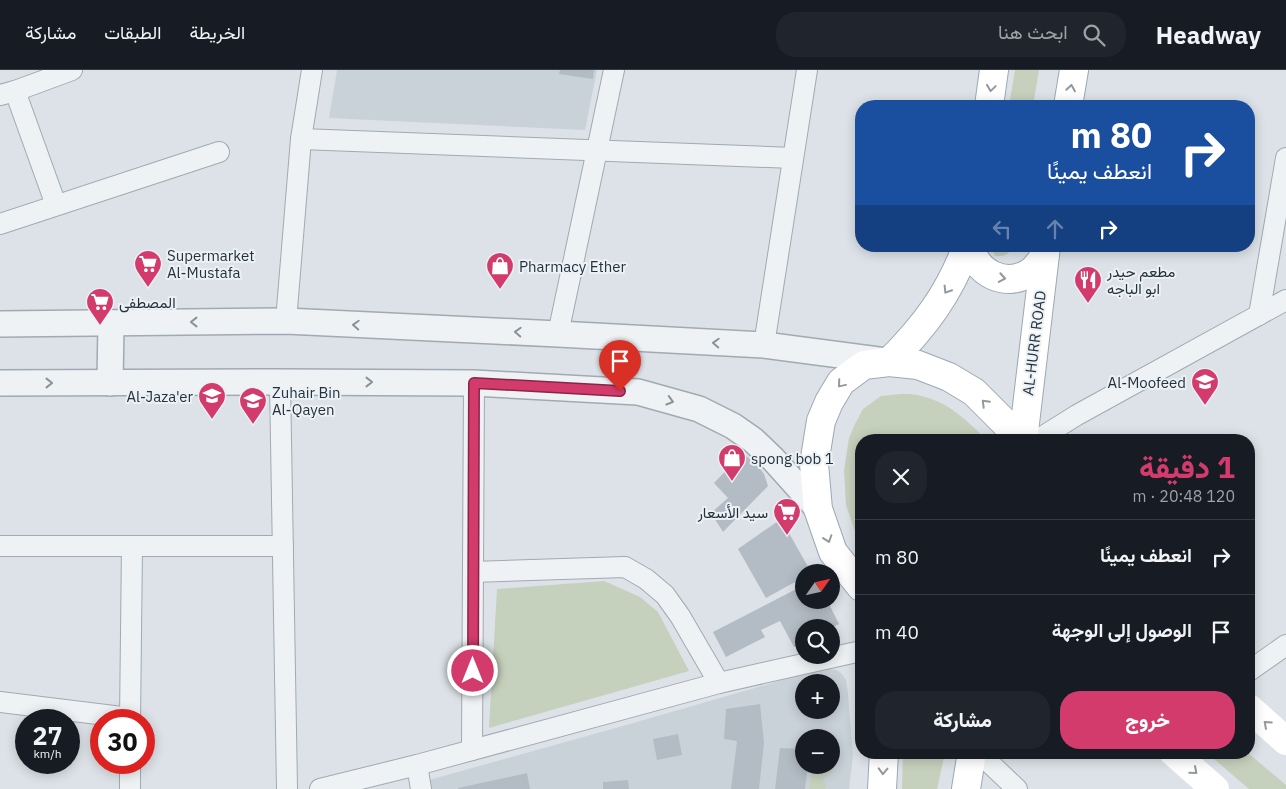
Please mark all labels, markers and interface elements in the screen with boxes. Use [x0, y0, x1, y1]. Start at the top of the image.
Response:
search box [776, 12, 1126, 57]
text: Headway [1156, 19, 1261, 51]
text: ابحث هنا [998, 20, 1068, 44]
text: مشاركة [25, 21, 76, 44]
text: الطبقات [104, 21, 161, 44]
text: الخريطة [189, 21, 245, 44]
icon: search [1080, 21, 1108, 49]
one-way arrow [987, 84, 997, 92]
one-way arrow [1066, 84, 1076, 92]
text: 80 m [1070, 112, 1152, 158]
icon: right [1170, 120, 1235, 185]
text: انعطف يمينًا [1047, 156, 1152, 185]
icon: left [988, 215, 1016, 243]
icon: ahead [1041, 215, 1069, 243]
icon: right [1094, 215, 1122, 243]
place label: Supermarket Al-Mustafa [167, 246, 254, 282]
supermarket icon: Supermarket Al-Mustafa [133, 249, 163, 288]
shop icon: Pharmacy Ether [485, 251, 515, 290]
place label: Pharmacy Ether [519, 257, 627, 276]
place label: مطعم حيدر ابو الباجه [1106, 262, 1175, 298]
restaurant icon: مطعم حيدر ابو الباجه [1073, 265, 1103, 304]
one-way arrow [998, 272, 1007, 282]
one-way arrow [943, 285, 953, 294]
supermarket icon: المصطفى [85, 287, 115, 326]
street label: AL-HURR ROAD [1018, 289, 1050, 397]
place label: المصطفى [119, 293, 176, 313]
one-way arrow [189, 317, 197, 327]
one-way arrow [352, 319, 360, 330]
one-way arrow [514, 327, 522, 338]
one-way arrow [711, 337, 719, 348]
pin [599, 340, 641, 391]
icon: arrive [606, 347, 634, 375]
school or university icon: Al-Moofeed [1190, 367, 1220, 406]
place label: Al-Moofeed [1108, 373, 1186, 392]
one-way arrow [365, 377, 373, 387]
one-way arrow [45, 378, 53, 388]
one-way arrow [837, 379, 846, 388]
school or university icon: Al-Jaza'er [197, 381, 227, 420]
place label: Zuhair Bin Al-Qayen [272, 383, 341, 419]
school or university icon: Zuhair Bin Al-Qayen [238, 386, 268, 425]
place label: Al-Jaza'er [126, 387, 193, 406]
one-way arrow [665, 395, 674, 405]
one-way arrow [981, 400, 990, 409]
shop icon: spong bob 1 [717, 443, 747, 482]
text: 1 دقيقة [1139, 447, 1235, 486]
place label: spong bob 1 [751, 449, 834, 468]
button: close [875, 451, 927, 503]
text: 120 m · 20:48 [1133, 486, 1235, 506]
supermarket icon: سيد الأسعار [772, 497, 802, 536]
place label: سيد الأسعار [697, 503, 768, 522]
one-way arrow [822, 534, 832, 543]
text: انعطف يمينًا [1100, 543, 1192, 567]
icon: right [1207, 543, 1235, 571]
text: 80 m [875, 545, 919, 569]
north arrow [795, 564, 840, 609]
map controls [795, 564, 840, 774]
text: الوصول إلى الوجهة [1052, 618, 1192, 642]
icon: arrive [1207, 618, 1235, 646]
button: search [795, 619, 840, 664]
text: 40 m [875, 620, 919, 644]
position arrow [446, 644, 498, 696]
button: + [795, 674, 840, 719]
button: مشاركة [875, 691, 1050, 749]
button: خروج [1060, 691, 1235, 749]
speed limit sign: 30 [90, 709, 155, 774]
text: 27 [32, 719, 63, 752]
one-way arrow [1264, 721, 1273, 730]
button: − [795, 729, 840, 774]
text: km/h [33, 746, 62, 761]
one-way arrow [1188, 765, 1197, 774]
one-way arrow [878, 767, 888, 775]

